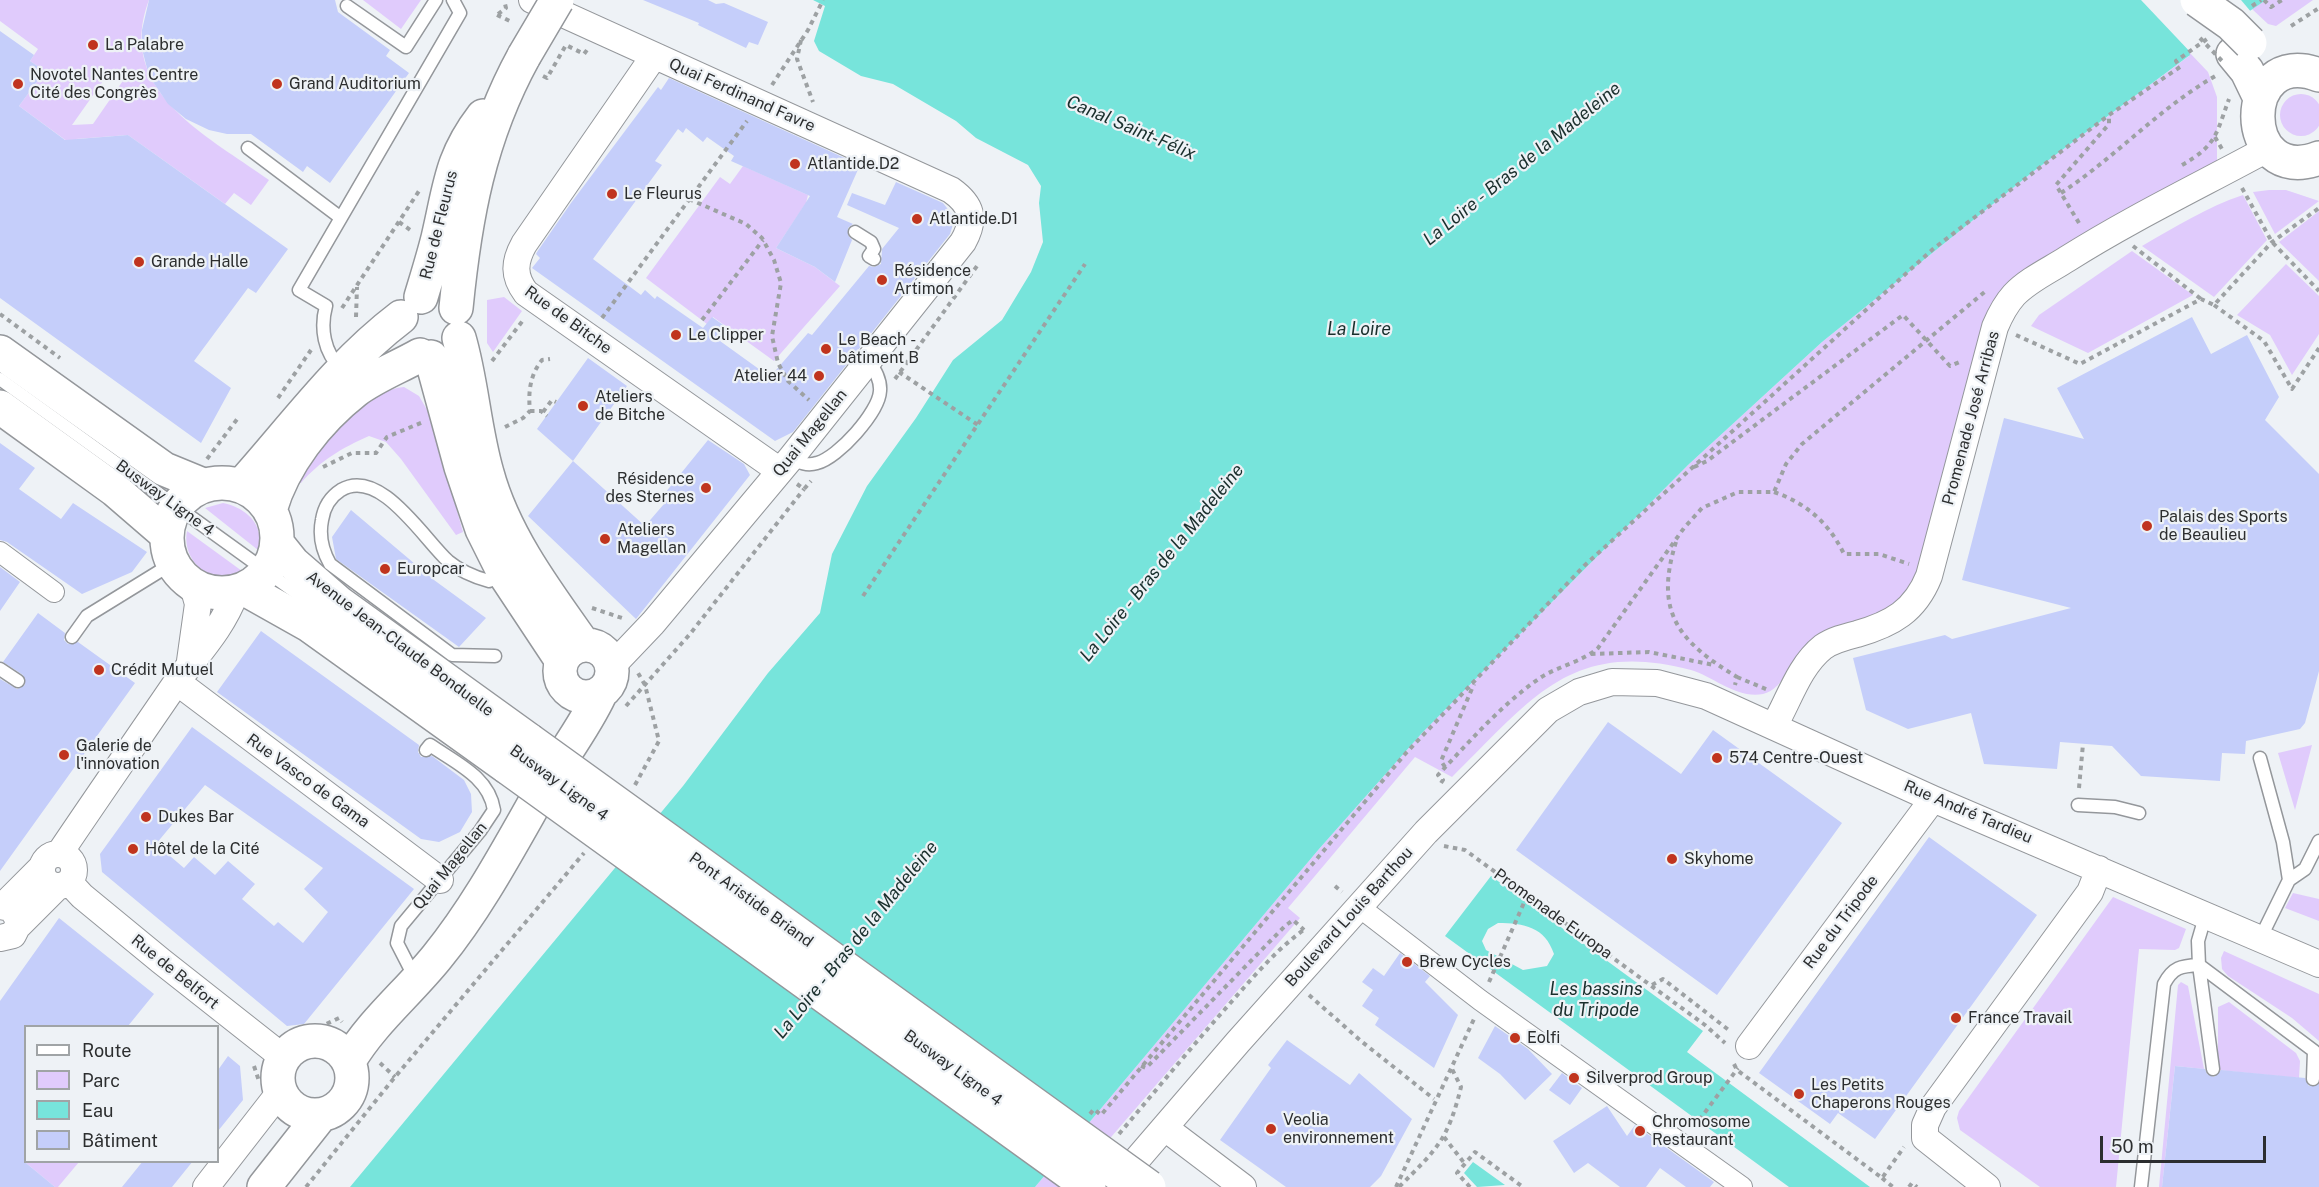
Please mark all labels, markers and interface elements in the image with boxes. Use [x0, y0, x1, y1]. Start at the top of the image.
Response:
place label: La Palabre [105, 35, 184, 55]
marker: La Palabre [86, 38, 100, 52]
street label: Quai Ferdinand Favre [666, 54, 818, 136]
place label: Novotel Nantes Centre Cité des Congrès [30, 65, 198, 103]
place label: Grand Auditorium [289, 74, 421, 94]
marker: Novotel Nantes Centre Cité des Congrès [11, 77, 25, 91]
marker: Grand Auditorium [270, 77, 284, 91]
water label: La Loire - Bras de la Madeleine [1419, 78, 1625, 250]
water label: Canal Saint-Félix [1063, 91, 1199, 165]
place label: Atlantide.D2 [807, 154, 899, 174]
marker: Atlantide.D2 [788, 157, 802, 171]
street label: Rue de Fleurus [416, 169, 462, 281]
place label: Le Fleurus [624, 184, 702, 204]
marker: Le Fleurus [605, 187, 619, 201]
place label: Atlantide.D1 [929, 209, 1018, 229]
marker: Atlantide.D1 [910, 212, 924, 226]
place label: Grande Halle [151, 252, 248, 272]
marker: Grande Halle [132, 255, 146, 269]
place label: Résidence Artimon [894, 261, 971, 299]
marker: Résidence Artimon [875, 273, 889, 287]
street label: Rue de Bitche [521, 282, 615, 358]
water label: La Loire [1327, 318, 1391, 340]
place label: Le Clipper [688, 325, 764, 345]
marker: Le Clipper [669, 328, 683, 342]
street label: Promenade José Arribas [1939, 329, 2003, 507]
place label: Le Beach - bâtiment B [838, 330, 919, 368]
marker: Le Beach - bâtiment B [819, 342, 833, 356]
place label: Atelier 44 [733, 366, 807, 386]
marker: Atelier 44 [812, 369, 826, 383]
street label: Quai Magellan [769, 385, 851, 481]
place label: Ateliers de Bitche [595, 387, 665, 425]
marker: Ateliers de Bitche [576, 399, 590, 413]
street label: Busway Ligne 4 [112, 456, 218, 540]
water label: La Loire - Bras de la Madeleine [1076, 460, 1248, 666]
place label: Résidence des Sternes [605, 469, 694, 507]
marker: Résidence des Sternes [699, 481, 713, 495]
place label: Palais des Sports de Beaulieu [2159, 507, 2288, 545]
marker: Palais des Sports de Beaulieu [2140, 519, 2154, 533]
place label: Ateliers Magellan [617, 520, 686, 558]
marker: Ateliers Magellan [598, 532, 612, 546]
place label: Europcar [397, 559, 465, 579]
marker: Europcar [378, 562, 392, 576]
street label: Avenue Jean-Claude Bonduelle [303, 567, 497, 721]
place label: Crédit Mutuel [111, 660, 214, 680]
marker: Crédit Mutuel [92, 663, 106, 677]
street label: Rue Vasco de Gama [243, 730, 373, 832]
place label: Galerie de l'innovation [76, 736, 160, 774]
street label: Busway Ligne 4 [506, 741, 612, 825]
marker: Galerie de l'innovation [57, 748, 71, 762]
place label: 574 Centre-Ouest [1729, 748, 1863, 768]
marker: 574 Centre-Ouest [1710, 751, 1724, 765]
street label: Rue André Tardieu [1901, 776, 2035, 848]
place label: Dukes Bar [158, 807, 234, 827]
marker: Dukes Bar [139, 810, 153, 824]
street label: Quai Magellan [409, 818, 491, 914]
water label: La Loire - Bras de la Madeleine [770, 837, 942, 1043]
place label: Hôtel de la Cité [145, 839, 260, 859]
marker: Hôtel de la Cité [126, 842, 140, 856]
street label: Boulevard Louis Barthou [1281, 843, 1417, 991]
street label: Pont Aristide Briand [685, 848, 817, 952]
place label: Skyhome [1684, 849, 1754, 869]
marker: Skyhome [1665, 852, 1679, 866]
street label: Promenade Europa [1490, 865, 1616, 963]
street label: Rue du Tripode [1800, 871, 1882, 973]
street label: Rue de Belfort [127, 931, 223, 1013]
place label: Brew Cycles [1419, 952, 1511, 972]
marker: Brew Cycles [1400, 955, 1414, 969]
water label: Les bassins du Tripode [1550, 978, 1642, 1020]
place label: France Travail [1968, 1008, 2072, 1028]
marker: France Travail [1949, 1011, 1963, 1025]
legend [24, 1025, 219, 1163]
street label: Busway Ligne 4 [900, 1026, 1006, 1110]
place label: Eolfi [1527, 1028, 1560, 1048]
marker: Eolfi [1508, 1031, 1522, 1045]
text: Route [82, 1040, 131, 1061]
place label: Silverprod Group [1586, 1068, 1712, 1088]
text: Parc [82, 1070, 120, 1091]
marker: Silverprod Group [1567, 1071, 1581, 1085]
place label: Les Petits Chaperons Rouges [1811, 1075, 1951, 1113]
marker: Les Petits Chaperons Rouges [1792, 1087, 1806, 1101]
text: Eau [82, 1100, 113, 1121]
place label: Veolia environnement [1283, 1110, 1394, 1148]
place label: Chromosome Restaurant [1652, 1112, 1750, 1150]
marker: Veolia environnement [1264, 1122, 1278, 1136]
marker: Chromosome Restaurant [1633, 1124, 1647, 1138]
scale bar [2103, 1124, 2270, 1162]
text: Bâtiment [82, 1130, 158, 1151]
text: 50 m [2111, 1136, 2154, 1157]

